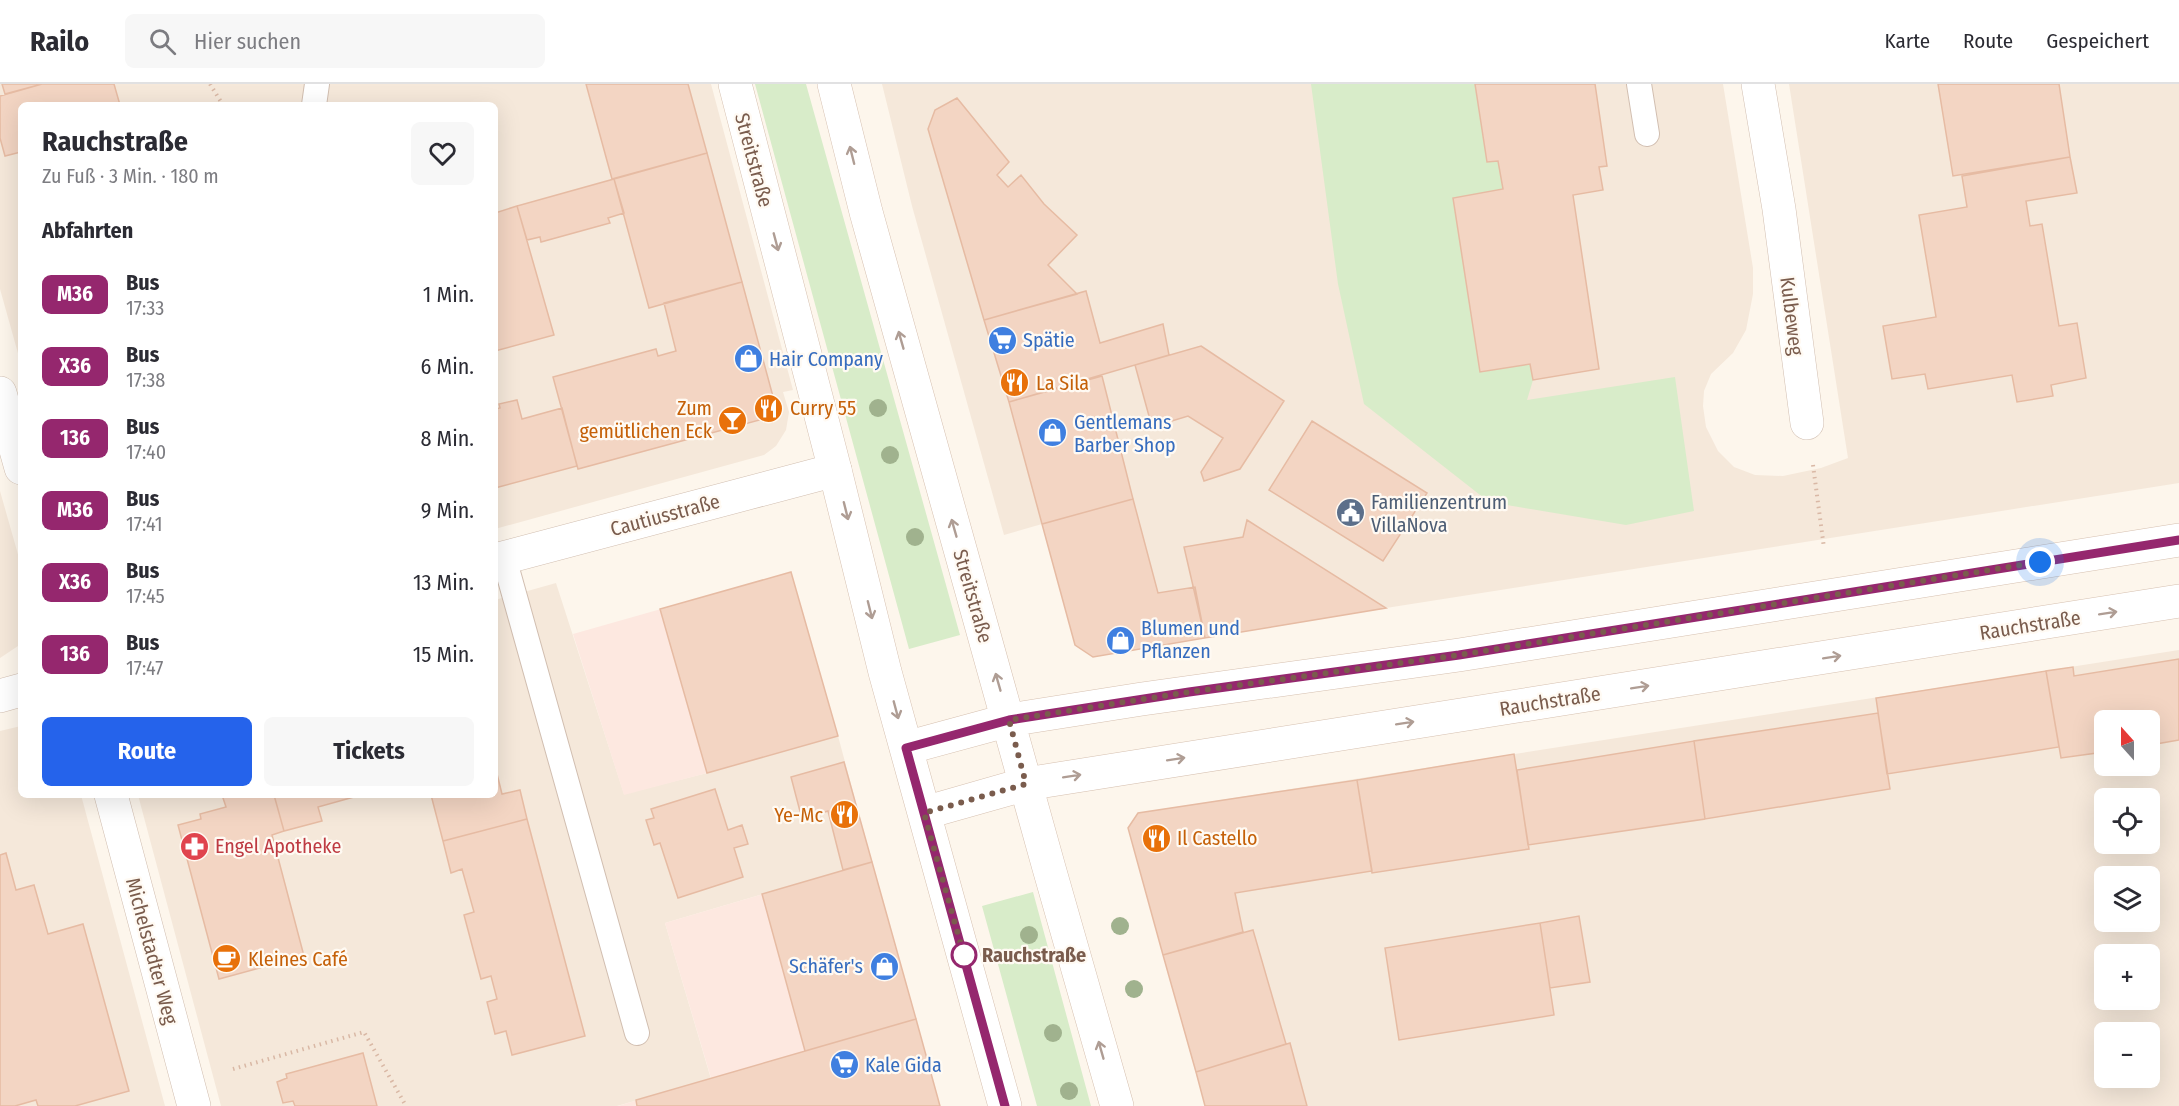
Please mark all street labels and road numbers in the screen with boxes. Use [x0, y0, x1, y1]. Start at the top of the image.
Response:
street label: Streitstraße [730, 110, 778, 210]
street label: Kulbeweg [1775, 275, 1809, 357]
street label: Cautiusstraße [608, 489, 722, 541]
street label: Streitstraße [948, 546, 998, 646]
street label: Rauchstraße [1978, 605, 2082, 645]
street label: Rauchstraße [1498, 681, 1602, 721]
street label: Michelstadter Weg [121, 875, 183, 1028]

